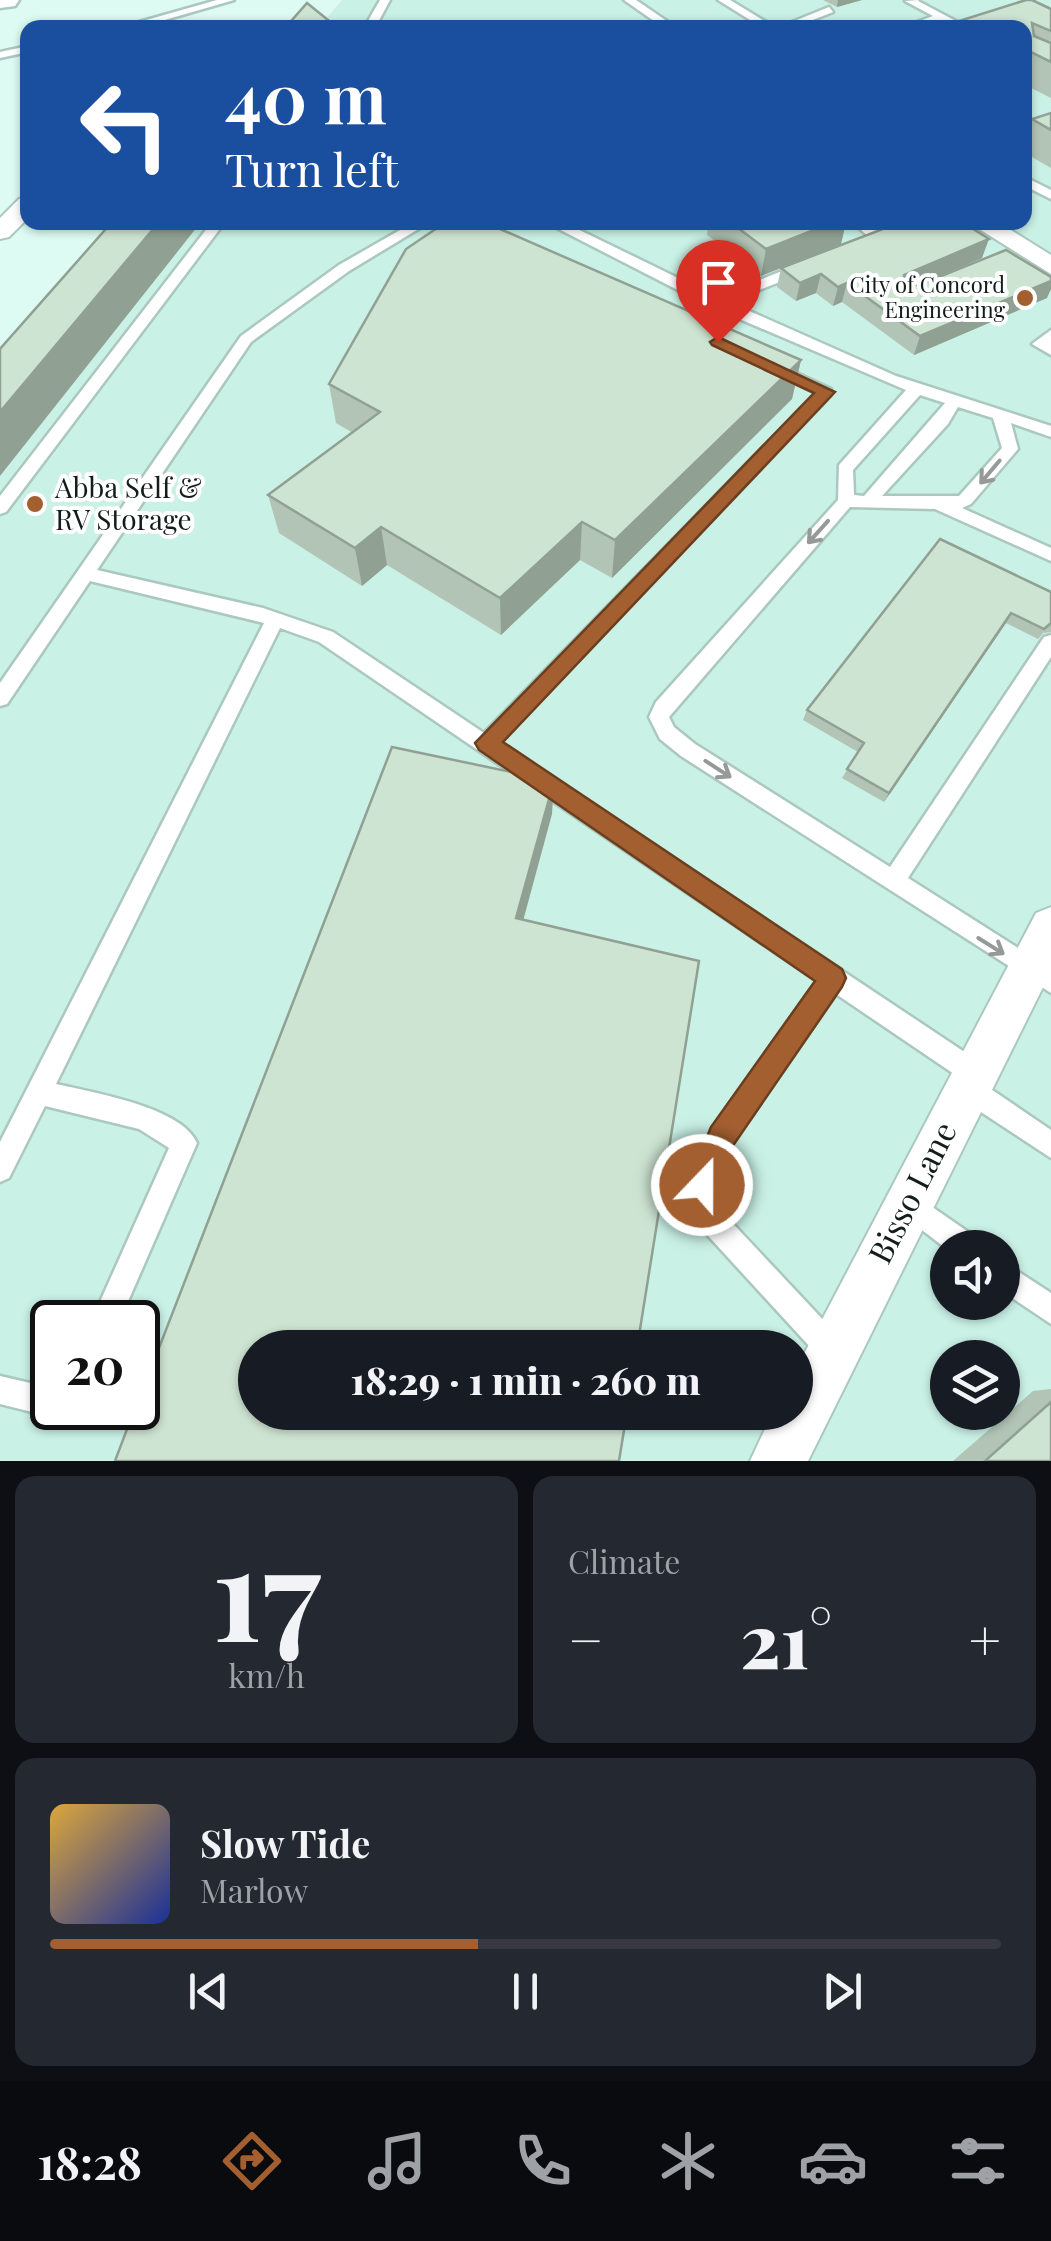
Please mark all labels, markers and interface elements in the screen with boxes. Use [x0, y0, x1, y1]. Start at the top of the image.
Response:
text: 40 m [225, 48, 387, 142]
icon: left [60, 60, 190, 190]
text: Turn left [225, 138, 399, 198]
pin [676, 240, 761, 343]
icon: arrive [691, 255, 746, 310]
place label: City of Concord Engineering [850, 269, 1005, 324]
marker: City of Concord Engineering [1014, 287, 1036, 309]
one-way arrow [979, 459, 1001, 485]
place label: Abba Self & RV Storage [54, 468, 202, 537]
marker: Abba Self & RV Storage [24, 493, 46, 515]
one-way arrow [807, 519, 830, 544]
one-way arrow [703, 759, 732, 780]
one-way arrow [976, 935, 1005, 956]
street label: Bisso Lane [857, 1114, 965, 1270]
position arrow [650, 1133, 754, 1237]
map controls [930, 1230, 1020, 1430]
button: sound [930, 1230, 1020, 1320]
speed limit sign: 20 [30, 1300, 160, 1430]
button: layers [930, 1340, 1020, 1430]
text: 18:29 · 1 min · 260 m [350, 1354, 701, 1405]
text: 17 [212, 1501, 321, 1675]
text: Climate [568, 1539, 680, 1582]
text: 21° [740, 1588, 832, 1688]
text: − [568, 1601, 604, 1675]
text: + [969, 1601, 1001, 1675]
text: km/h [228, 1653, 305, 1696]
text: Slow Tide [200, 1817, 370, 1868]
text: Marlow [200, 1868, 308, 1911]
icon: previous [181, 1964, 236, 2019]
icon: pause [498, 1964, 553, 2019]
icon: next [815, 1964, 870, 2019]
icon: directions [217, 2126, 287, 2196]
icon: music [362, 2126, 432, 2196]
icon: phone [508, 2126, 578, 2196]
icon: climate [653, 2126, 723, 2196]
icon: car [798, 2126, 868, 2196]
icon: filters [943, 2126, 1013, 2196]
text: 18:28 [38, 2131, 142, 2191]

